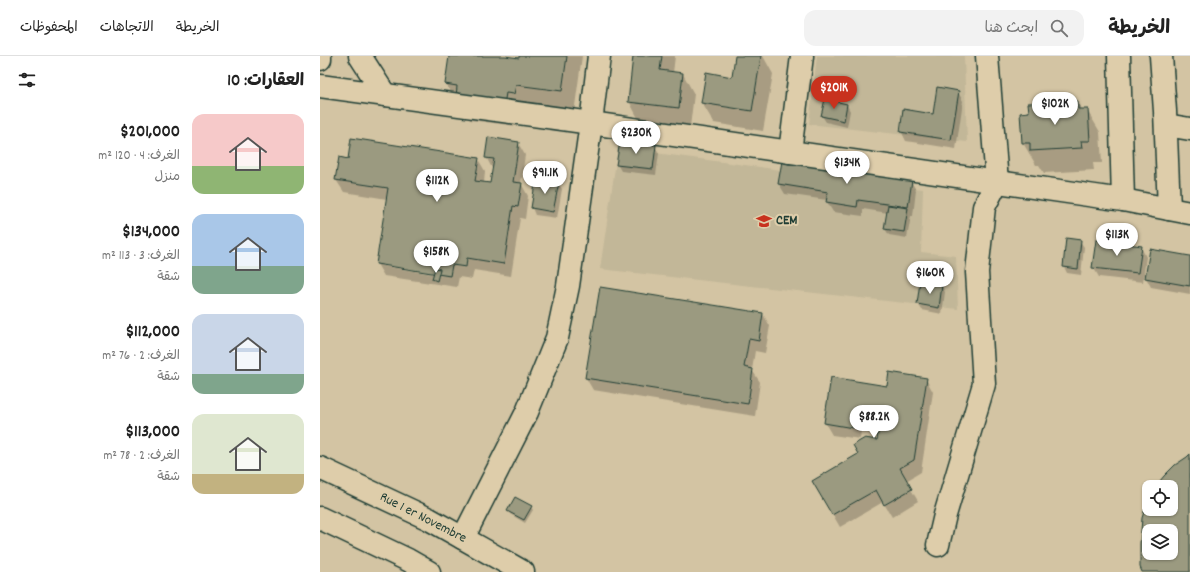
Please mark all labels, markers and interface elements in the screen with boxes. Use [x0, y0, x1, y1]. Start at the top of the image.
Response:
search box [804, 10, 1084, 46]
text: الخريطة [1108, 16, 1170, 43]
icon: search [1048, 17, 1070, 39]
text: المحفوظات [20, 18, 78, 38]
text: الاتجاهات [100, 18, 154, 38]
text: الخريطة [176, 18, 219, 38]
text: ابحث هنا [985, 18, 1038, 40]
icon: filters [16, 69, 38, 91]
text: العقارات: 10 [227, 70, 304, 94]
pin: $201K [806, 76, 862, 110]
text: $201K [820, 79, 848, 98]
pin: $102K [1027, 92, 1083, 126]
text: $102K [1041, 95, 1069, 114]
text: $201,000 [120, 121, 180, 145]
pin: $230K [608, 121, 664, 155]
text: $230K [620, 124, 652, 143]
icon: home [224, 130, 272, 178]
text: الغرف: 4 · 120 m² [98, 147, 180, 166]
pin: $134K [819, 151, 875, 185]
text: $134K [834, 154, 860, 173]
pin: $91.1K [512, 161, 578, 195]
text: $91.1K [532, 164, 558, 183]
text: منزل [154, 168, 180, 187]
pin: $112K [409, 169, 465, 203]
text: $112K [425, 172, 449, 191]
place label: CEM [776, 211, 797, 231]
school or university icon: CEM [755, 212, 773, 230]
text: $134,000 [122, 221, 180, 245]
pin: $113K [1089, 223, 1145, 257]
text: $113K [1105, 226, 1129, 245]
icon: home [224, 230, 272, 278]
pin: $158K [408, 240, 464, 274]
text: $158K [423, 243, 449, 262]
text: الغرف: 3 · 113 m² [102, 247, 180, 266]
pin: $160K [902, 261, 958, 295]
text: $160K [916, 264, 944, 283]
text: شقة [157, 268, 180, 287]
text: $112,000 [125, 321, 180, 345]
icon: home [224, 330, 272, 378]
text: الغرف: 2 · 76 m² [102, 347, 180, 366]
text: شقة [157, 368, 180, 387]
pin: $88.2K [841, 405, 907, 439]
text: $88.2K [859, 408, 889, 427]
text: $113,000 [125, 421, 180, 445]
icon: home [224, 430, 272, 478]
text: الغرف: 2 · 78 m² [103, 447, 180, 466]
text: شقة [157, 468, 180, 487]
map controls [1142, 480, 1178, 560]
button: locate [1142, 480, 1178, 516]
street label: Rue 1 er Novembre [376, 487, 470, 549]
button: layers [1142, 524, 1178, 560]

